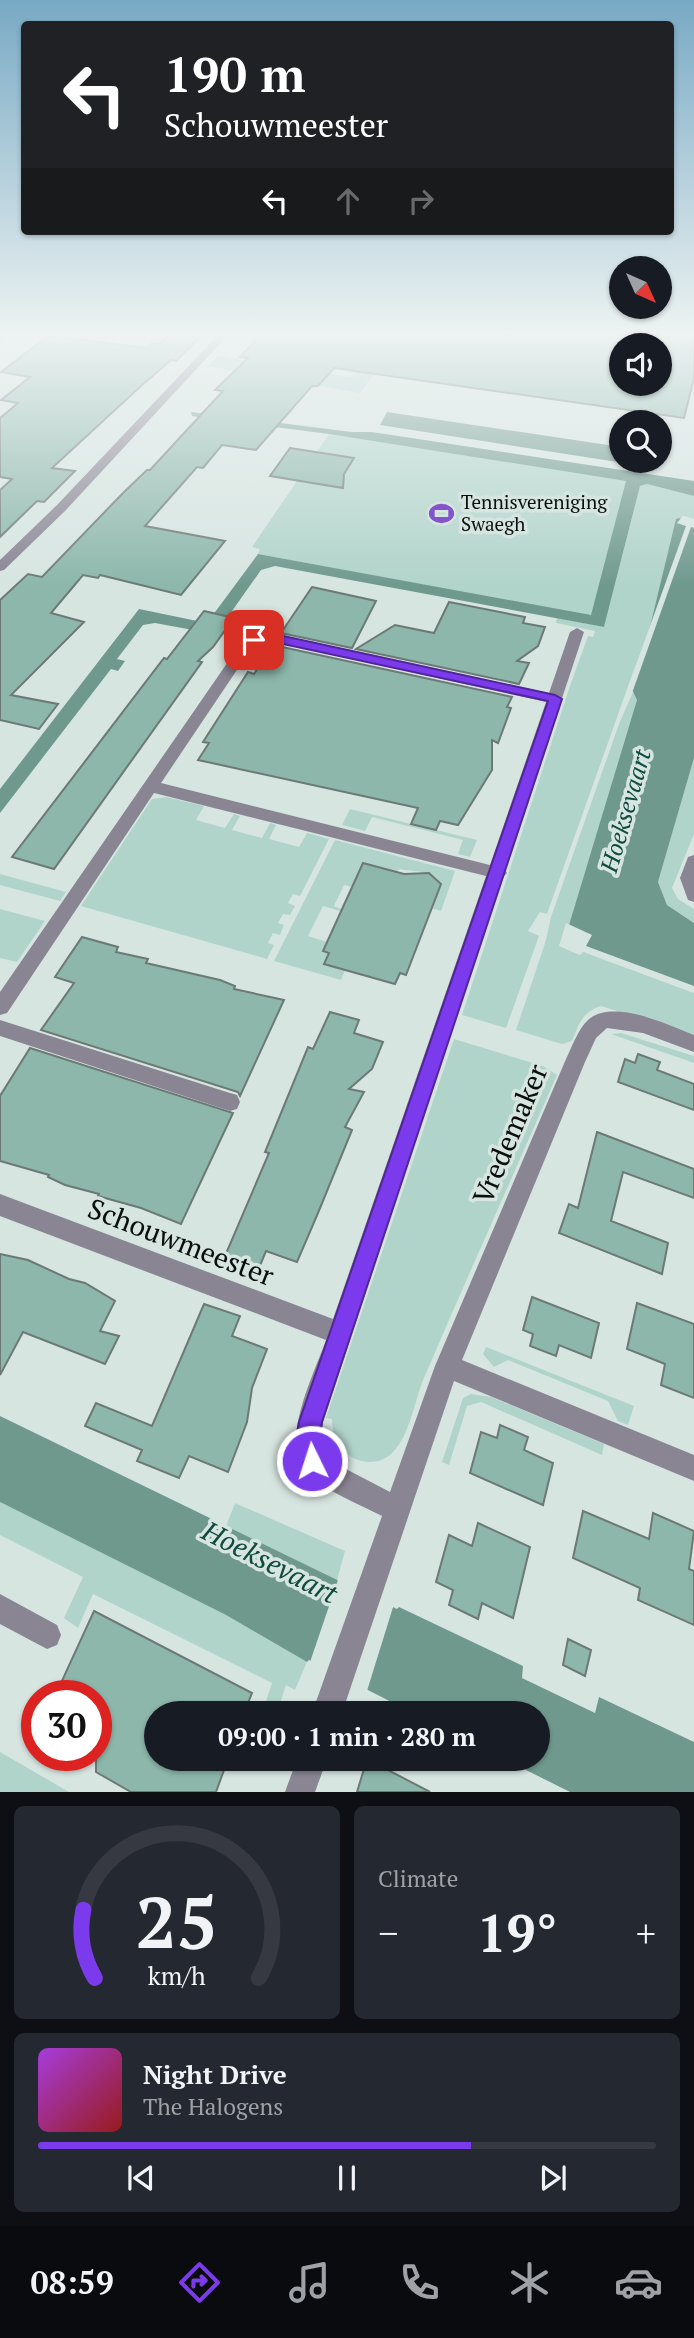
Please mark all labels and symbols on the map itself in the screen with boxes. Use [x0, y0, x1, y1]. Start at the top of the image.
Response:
north arrow [609, 256, 672, 318]
place label: Tennisvereniging Swaegh [461, 489, 608, 536]
sports icon: Tennisvereniging Swaegh [427, 499, 455, 527]
pin [224, 610, 284, 670]
water label: Hoeksevaart [592, 745, 658, 877]
street label: Vredemaker [463, 1058, 556, 1209]
street label: Schouwmeester [83, 1189, 280, 1294]
position arrow [275, 1424, 349, 1498]
water label: Hoeksevaart [195, 1511, 345, 1612]
speed limit sign: 30 [21, 1680, 112, 1771]

